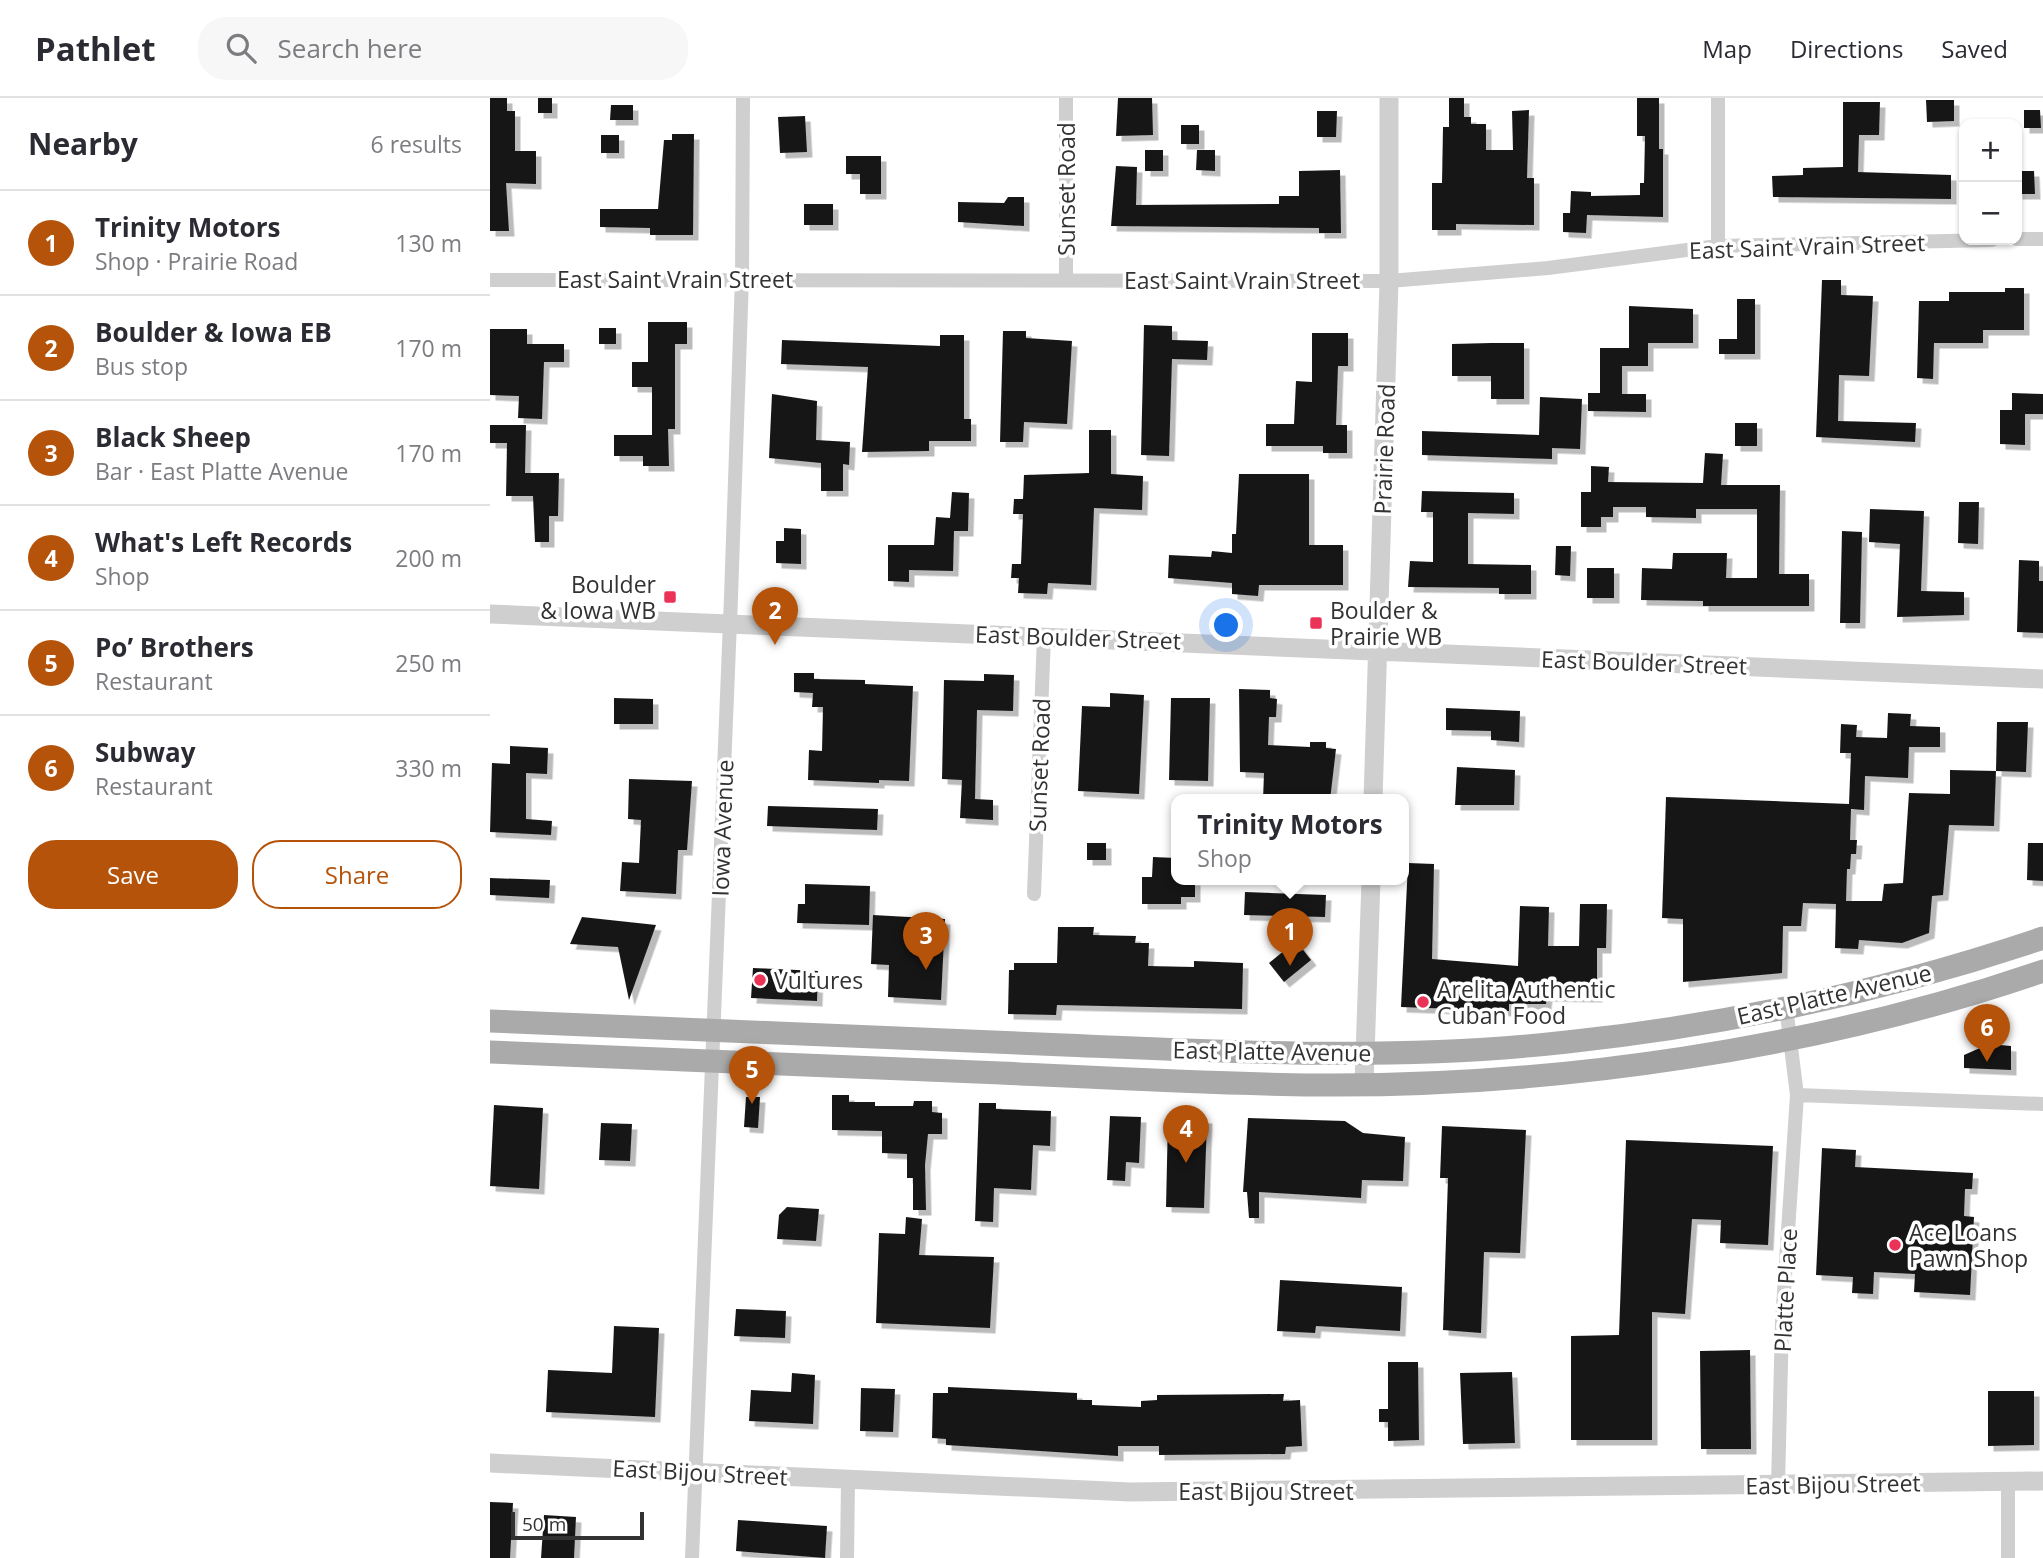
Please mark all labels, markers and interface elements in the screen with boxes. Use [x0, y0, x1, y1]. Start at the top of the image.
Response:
search box [198, 17, 688, 80]
text: Pathlet [35, 26, 156, 71]
icon: search [222, 29, 260, 67]
text: Search here [278, 30, 422, 66]
text: Map [1702, 32, 1752, 65]
text: Directions [1790, 32, 1903, 65]
text: Saved [1941, 32, 2008, 65]
map controls [1959, 119, 2022, 245]
button: + [1959, 119, 2022, 182]
street label: Sunset Road [1050, 122, 1082, 256]
text: Nearby [28, 123, 138, 164]
text: 6 results [371, 128, 462, 160]
button: − [1959, 182, 2022, 245]
text: Trinity Motors [95, 209, 280, 245]
street label: East Saint Vrain Street [1688, 226, 1926, 266]
text: 1 [44, 227, 58, 259]
text: 130 m [395, 227, 462, 259]
text: Shop · Prairie Road [95, 245, 298, 277]
street label: East Saint Vrain Street [557, 263, 793, 295]
street label: East Saint Vrain Street [1124, 264, 1360, 296]
text: Boulder & Iowa EB [95, 314, 332, 350]
text: 2 [44, 332, 58, 364]
text: 170 m [395, 332, 462, 364]
text: Bus stop [95, 350, 188, 382]
street label: Prairie Road [1366, 383, 1402, 515]
text: Black Sheep [95, 419, 251, 455]
text: 3 [44, 437, 58, 469]
text: 170 m [395, 437, 462, 469]
text: Bar · East Platte Avenue [95, 455, 349, 487]
text: What's Left Records [95, 524, 352, 560]
text: 4 [44, 542, 58, 574]
text: 200 m [395, 542, 462, 574]
text: Shop [95, 560, 150, 592]
place label: Boulder & Iowa WB [540, 568, 657, 626]
pin: 2 [752, 587, 798, 645]
marker: Boulder & Iowa WB [662, 589, 678, 605]
place label: Boulder & Prairie WB [1330, 594, 1442, 652]
your location [1209, 608, 1243, 642]
marker: Boulder & Prairie WB [1308, 615, 1324, 631]
street label: East Boulder Street [975, 617, 1181, 657]
text: Po’ Brothers [95, 629, 254, 665]
street label: East Boulder Street [1541, 642, 1747, 682]
text: 5 [44, 647, 58, 679]
text: 250 m [395, 647, 462, 679]
text: Restaurant [95, 665, 213, 697]
street label: Sunset Road [1021, 698, 1057, 832]
text: Subway [95, 734, 196, 770]
text: 6 [44, 752, 58, 784]
text: 330 m [395, 752, 462, 784]
street label: Iowa Avenue [704, 759, 740, 897]
text: Restaurant [95, 770, 213, 802]
popup [1171, 794, 1409, 885]
text: Trinity Motors [1197, 806, 1383, 842]
button: Save [28, 840, 238, 909]
button: Share [252, 840, 462, 909]
text: Shop [1197, 842, 1252, 874]
pin: 1 [1267, 908, 1313, 966]
pin: 3 [903, 912, 949, 970]
street label: East Platte Avenue [1734, 956, 1934, 1032]
place label: Vultures [774, 964, 863, 996]
marker: Vultures [752, 972, 768, 988]
place label: Arelita Authentic Cuban Food [1437, 973, 1615, 1031]
marker: Arelita Authentic Cuban Food [1415, 994, 1431, 1010]
pin: 6 [1964, 1004, 2010, 1062]
street label: East Platte Avenue [1172, 1033, 1372, 1069]
pin: 5 [729, 1046, 775, 1104]
pin: 4 [1163, 1105, 1209, 1163]
place label: Ace Loans Pawn Shop [1909, 1216, 2028, 1274]
street label: Platte Place [1766, 1227, 1804, 1353]
marker: Ace Loans Pawn Shop [1887, 1237, 1903, 1253]
street label: East Bijou Street [612, 1451, 788, 1493]
street label: East Bijou Street [1745, 1466, 1921, 1502]
street label: East Bijou Street [1178, 1475, 1354, 1507]
scale bar [511, 1509, 644, 1541]
text: 50 m [522, 1511, 566, 1537]

